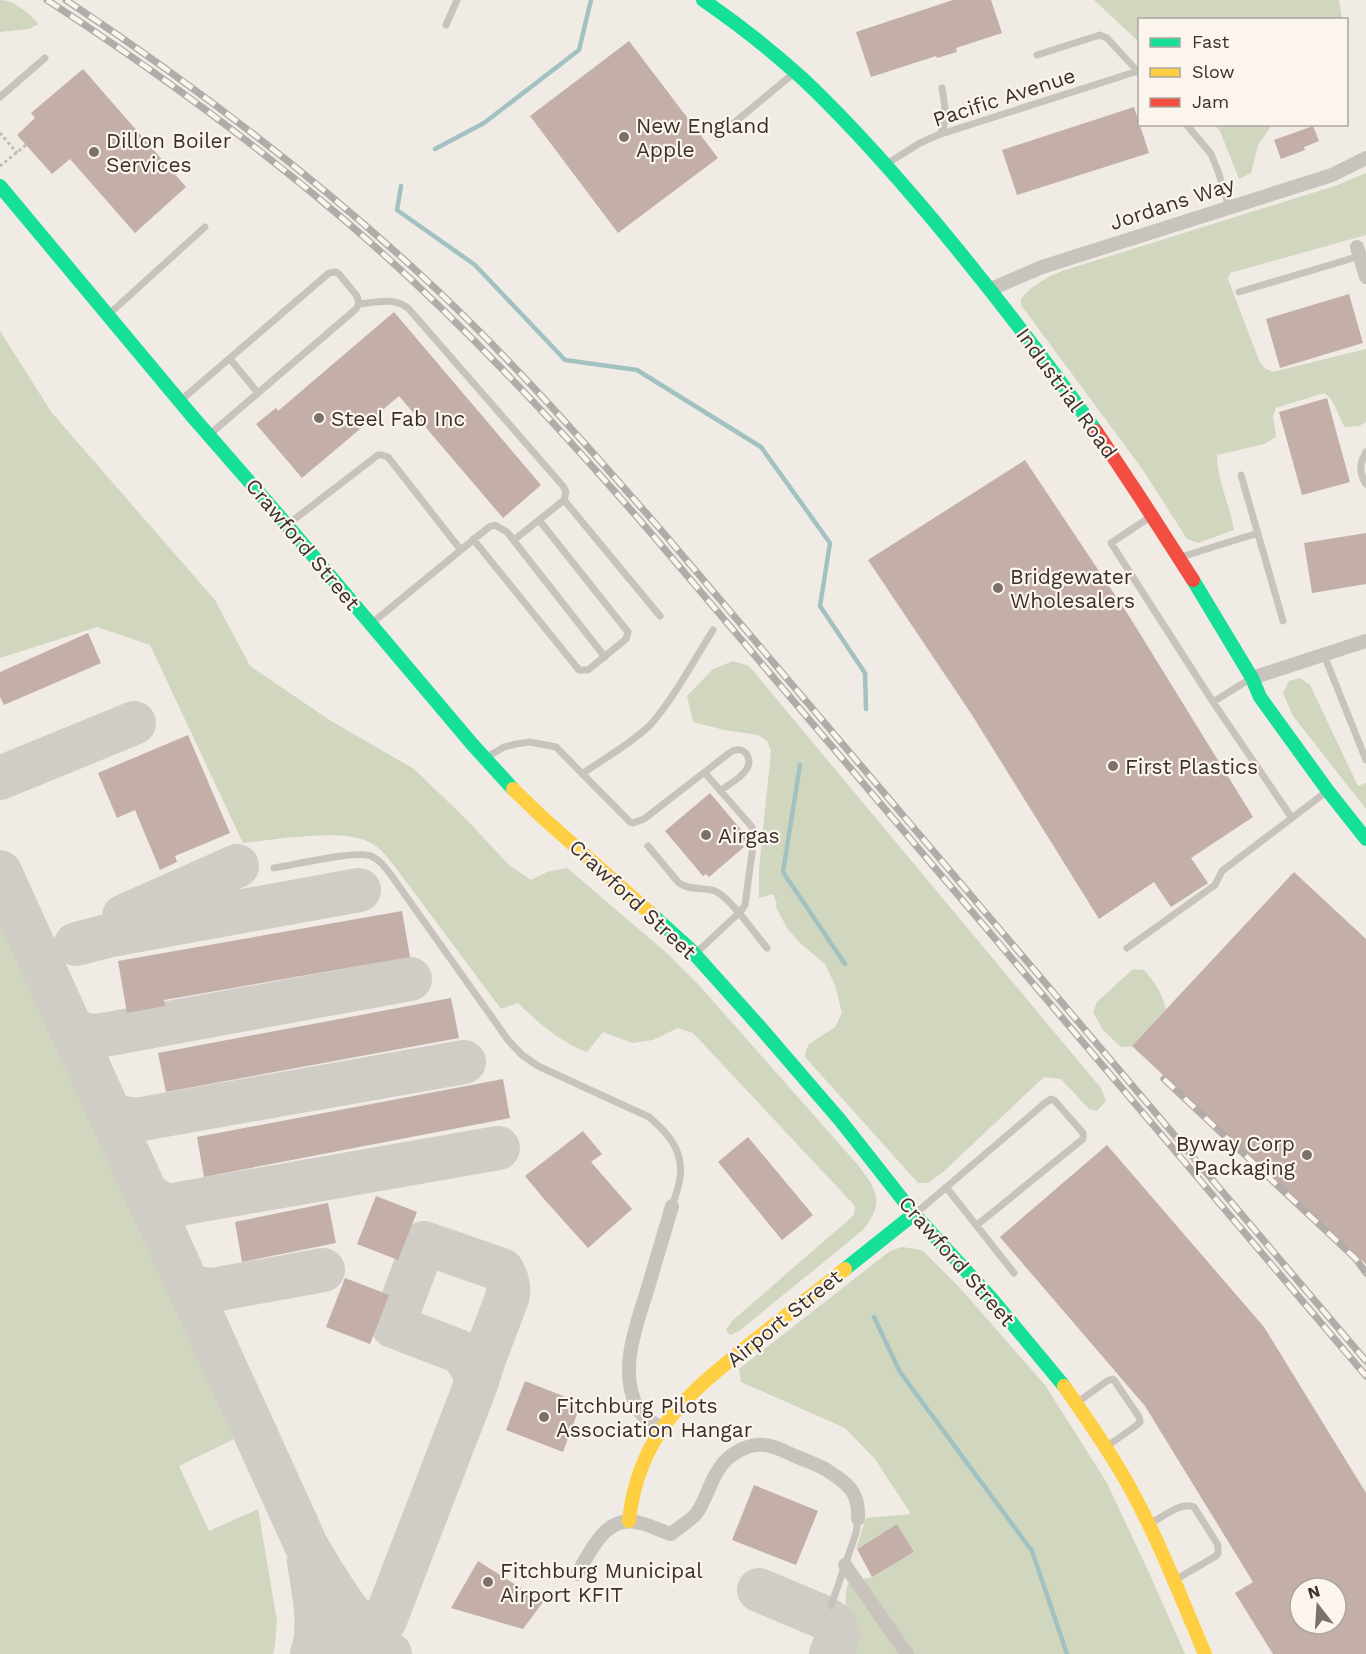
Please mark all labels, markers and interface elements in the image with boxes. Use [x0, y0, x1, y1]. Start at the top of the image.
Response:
legend [1138, 18, 1348, 126]
text: Fast [1192, 31, 1230, 52]
text: Slow [1192, 61, 1235, 82]
street label: Pacific Avenue [930, 62, 1078, 132]
text: Jam [1192, 91, 1229, 112]
place label: New England Apple [636, 113, 769, 162]
place label: Dillon Boiler Services [106, 128, 232, 177]
marker: New England Apple [617, 130, 631, 144]
marker: Dillon Boiler Services [87, 145, 101, 159]
street label: Jordans Way [1106, 171, 1238, 235]
street label: Industrial Road [1011, 323, 1123, 463]
place label: Steel Fab Inc [331, 406, 465, 431]
marker: Steel Fab Inc [312, 411, 326, 425]
street label: Crawford Street [241, 473, 365, 615]
place label: Bridgewater Wholesalers [1010, 564, 1135, 613]
marker: Bridgewater Wholesalers [991, 581, 1005, 595]
place label: First Plastics [1125, 754, 1258, 779]
marker: First Plastics [1106, 759, 1120, 773]
place label: Airgas [718, 823, 780, 848]
marker: Airgas [699, 828, 713, 842]
street label: Crawford Street [564, 834, 702, 964]
place label: Byway Corp Packaging [1176, 1131, 1296, 1180]
marker: Byway Corp Packaging [1300, 1148, 1314, 1162]
street label: Crawford Street [894, 1191, 1020, 1331]
street label: Airport Street [721, 1264, 847, 1372]
place label: Fitchburg Pilots Association Hangar [556, 1393, 753, 1442]
marker: Fitchburg Pilots Association Hangar [537, 1410, 551, 1424]
place label: Fitchburg Municipal Airport KFIT [500, 1558, 703, 1607]
marker: Fitchburg Municipal Airport KFIT [481, 1575, 495, 1589]
north arrow [1288, 1576, 1348, 1636]
text: N [1305, 1581, 1322, 1603]

